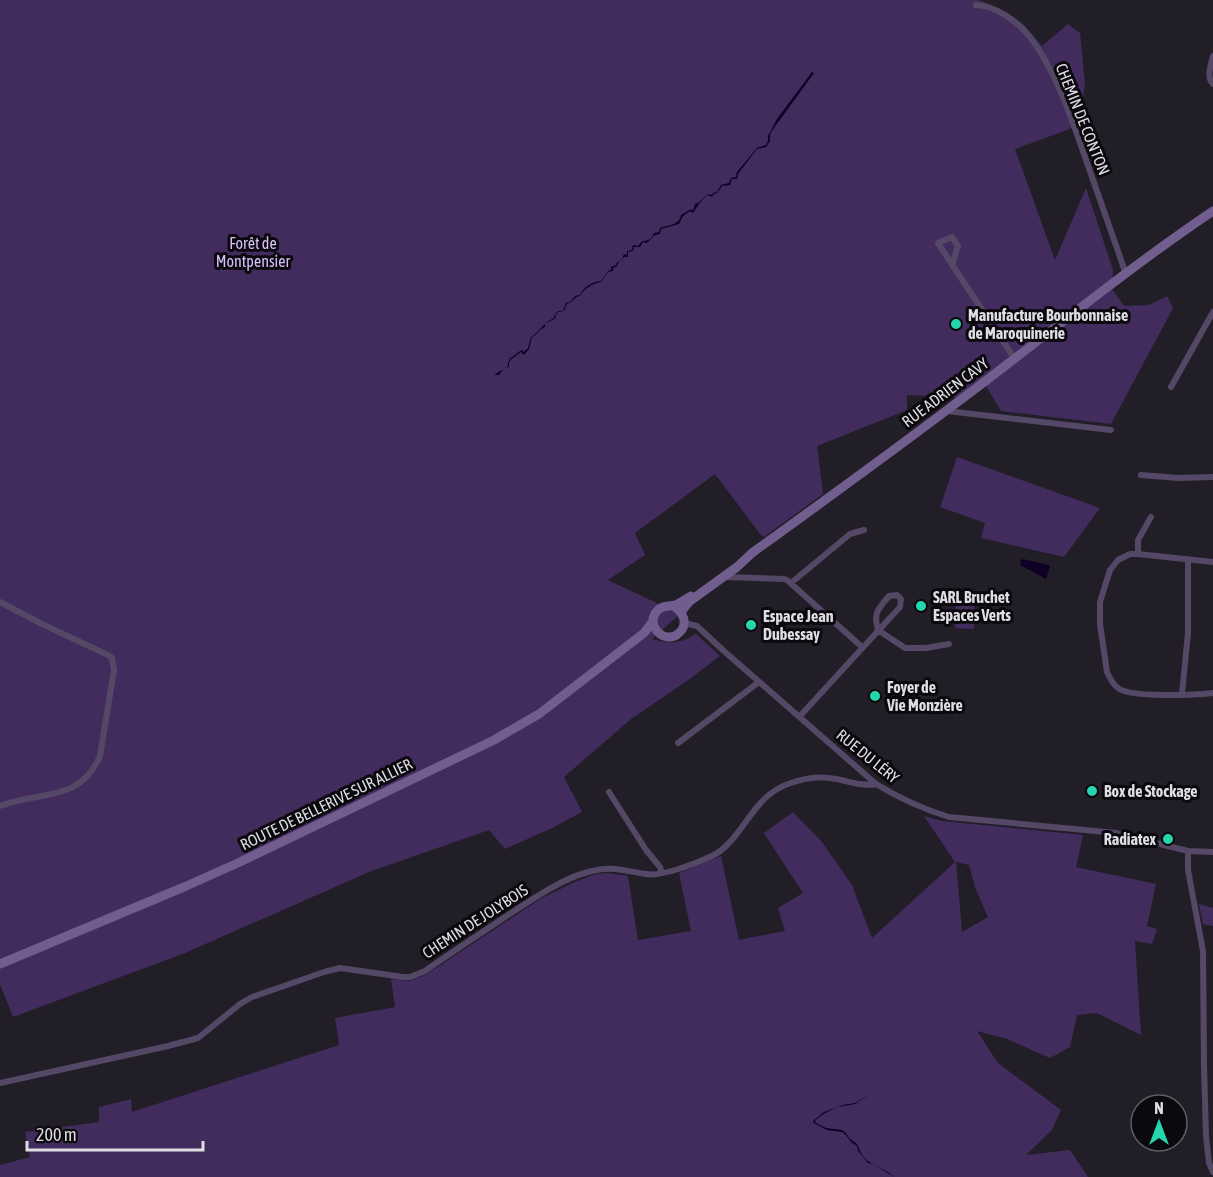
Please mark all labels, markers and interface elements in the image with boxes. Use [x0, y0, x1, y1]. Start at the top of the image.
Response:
street label: CHEMIN DE CONTON [1052, 61, 1114, 177]
park label: Forêt de Montpensier [216, 234, 291, 271]
place label: Manufacture Bourbonnaise de Maroquinerie [968, 306, 1128, 342]
marker: Manufacture Bourbonnaise de Maroquinerie [949, 317, 963, 331]
street label: RUE ADRIEN CAVY [898, 353, 992, 430]
place label: SARL Bruchet Espaces Verts [933, 588, 1011, 624]
marker: SARL Bruchet Espaces Verts [914, 599, 928, 613]
place label: Espace Jean Dubessay [763, 607, 834, 643]
marker: Espace Jean Dubessay [744, 618, 758, 632]
place label: Foyer de Vie Monzière [886, 678, 963, 714]
marker: Foyer de Vie Monzière [868, 689, 882, 703]
street label: RUE DU LÉRY [833, 725, 903, 787]
street label: ROUTE DE BELLERIVE SUR ALLIER [237, 755, 415, 853]
place label: Box de Stockage [1104, 782, 1198, 800]
marker: Box de Stockage [1085, 784, 1099, 798]
place label: Radiatex [1104, 830, 1157, 848]
marker: Radiatex [1161, 832, 1175, 846]
street label: CHEMIN DE JOLYBOIS [419, 880, 531, 962]
north arrow [1129, 1093, 1189, 1153]
text: N [1154, 1099, 1164, 1117]
scale bar [27, 1114, 202, 1152]
text: 200 m [36, 1124, 77, 1145]

